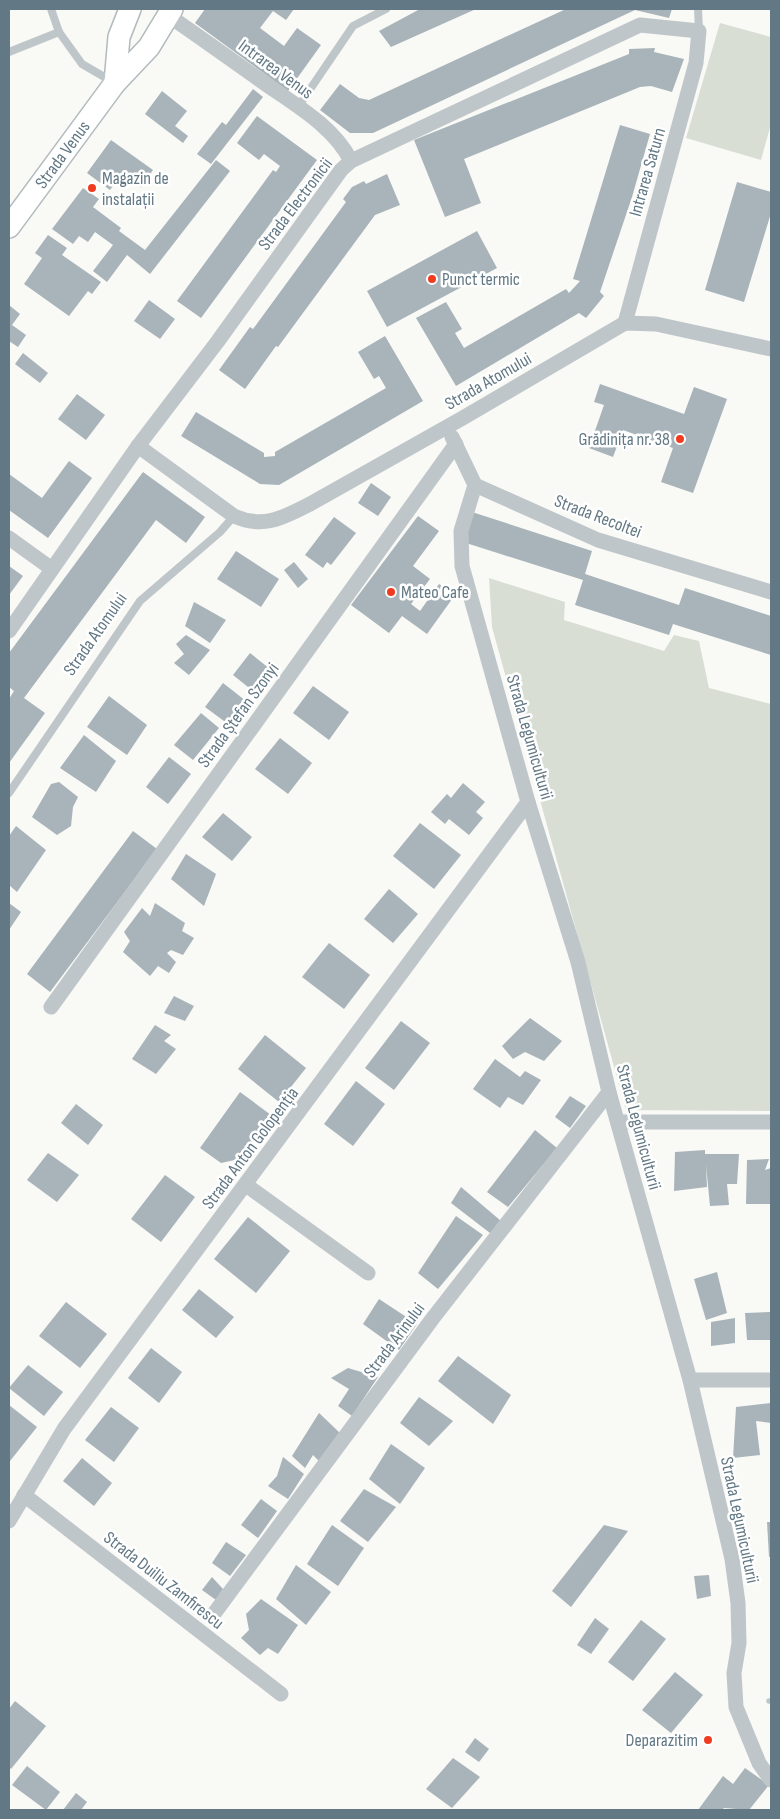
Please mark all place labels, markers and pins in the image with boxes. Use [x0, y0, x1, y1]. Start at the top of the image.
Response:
place label: Magazin de instalații [102, 168, 169, 210]
marker: Magazin de instalații [86, 182, 98, 194]
place label: Punct termic [442, 269, 520, 290]
marker: Punct termic [426, 273, 438, 285]
place label: Grădinița nr. 38 [579, 429, 670, 450]
marker: Grădinița nr. 38 [674, 433, 686, 445]
place label: Mateo Cafe [401, 582, 469, 603]
marker: Mateo Cafe [385, 586, 397, 598]
place label: Deparazitim [626, 1730, 698, 1751]
marker: Deparazitim [702, 1734, 714, 1746]

